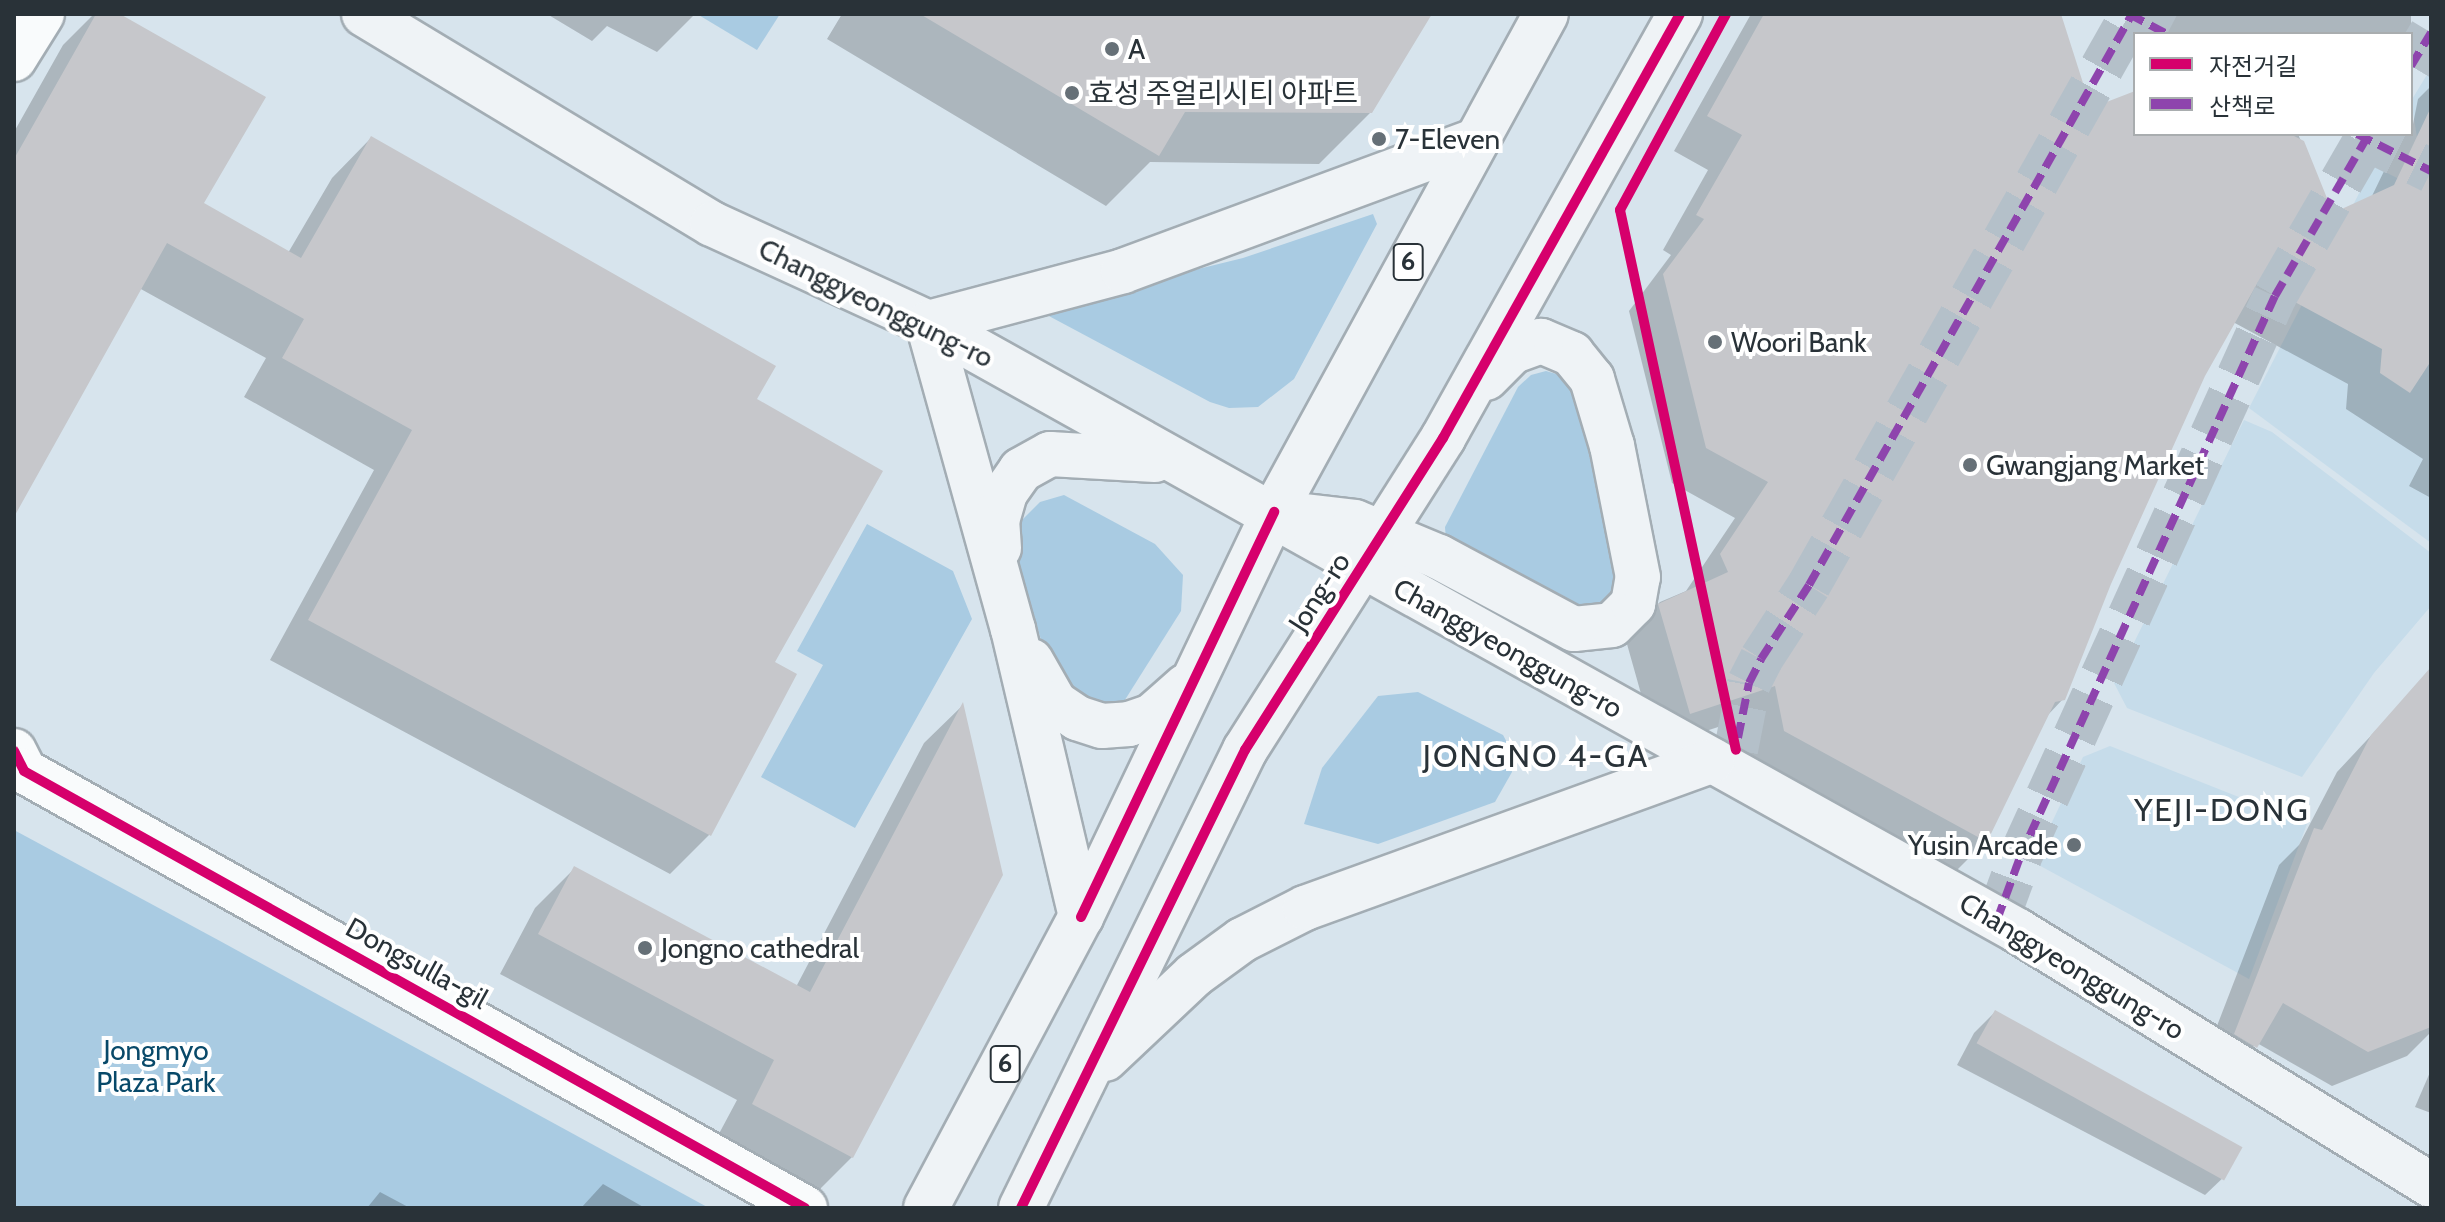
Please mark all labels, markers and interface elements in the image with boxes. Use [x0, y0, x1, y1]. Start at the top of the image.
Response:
place label: A [1128, 32, 1145, 66]
legend [2133, 32, 2413, 136]
marker: A [1103, 40, 1121, 58]
text: 자전거길 [2209, 52, 2297, 81]
place label: 효성 주얼리시티 아파트 [1088, 76, 1358, 110]
marker: 효성 주얼리시티 아파트 [1063, 84, 1081, 102]
text: 산책로 [2209, 92, 2275, 121]
place label: 7-Eleven [1395, 122, 1500, 156]
marker: 7-Eleven [1370, 130, 1388, 148]
street label: Changgyeonggung-ro [753, 232, 999, 374]
road number: 6 [1392, 240, 1424, 284]
place label: Woori Bank [1731, 325, 1867, 359]
marker: Woori Bank [1706, 333, 1724, 351]
place label: Gwangjang Market [1986, 448, 2204, 482]
marker: Gwangjang Market [1961, 456, 1979, 474]
street label: Jong-ro [1281, 546, 1357, 638]
street label: Changgyeonggung-ro [1388, 571, 1628, 725]
district label: JONGNO 4-GA [1423, 737, 1649, 775]
district label: YEJI-DONG [2134, 791, 2310, 829]
place label: Yusin Arcade [1908, 828, 2058, 862]
marker: Yusin Arcade [2065, 836, 2083, 854]
street label: Changgyeonggung-ro [1953, 886, 2191, 1046]
street label: Dongsulla-gil [340, 910, 494, 1016]
place label: Jongno cathedral [661, 931, 859, 965]
marker: Jongno cathedral [636, 939, 654, 957]
park label: Jongmyo Plaza Park [96, 1033, 216, 1099]
road number: 6 [989, 1042, 1021, 1086]

